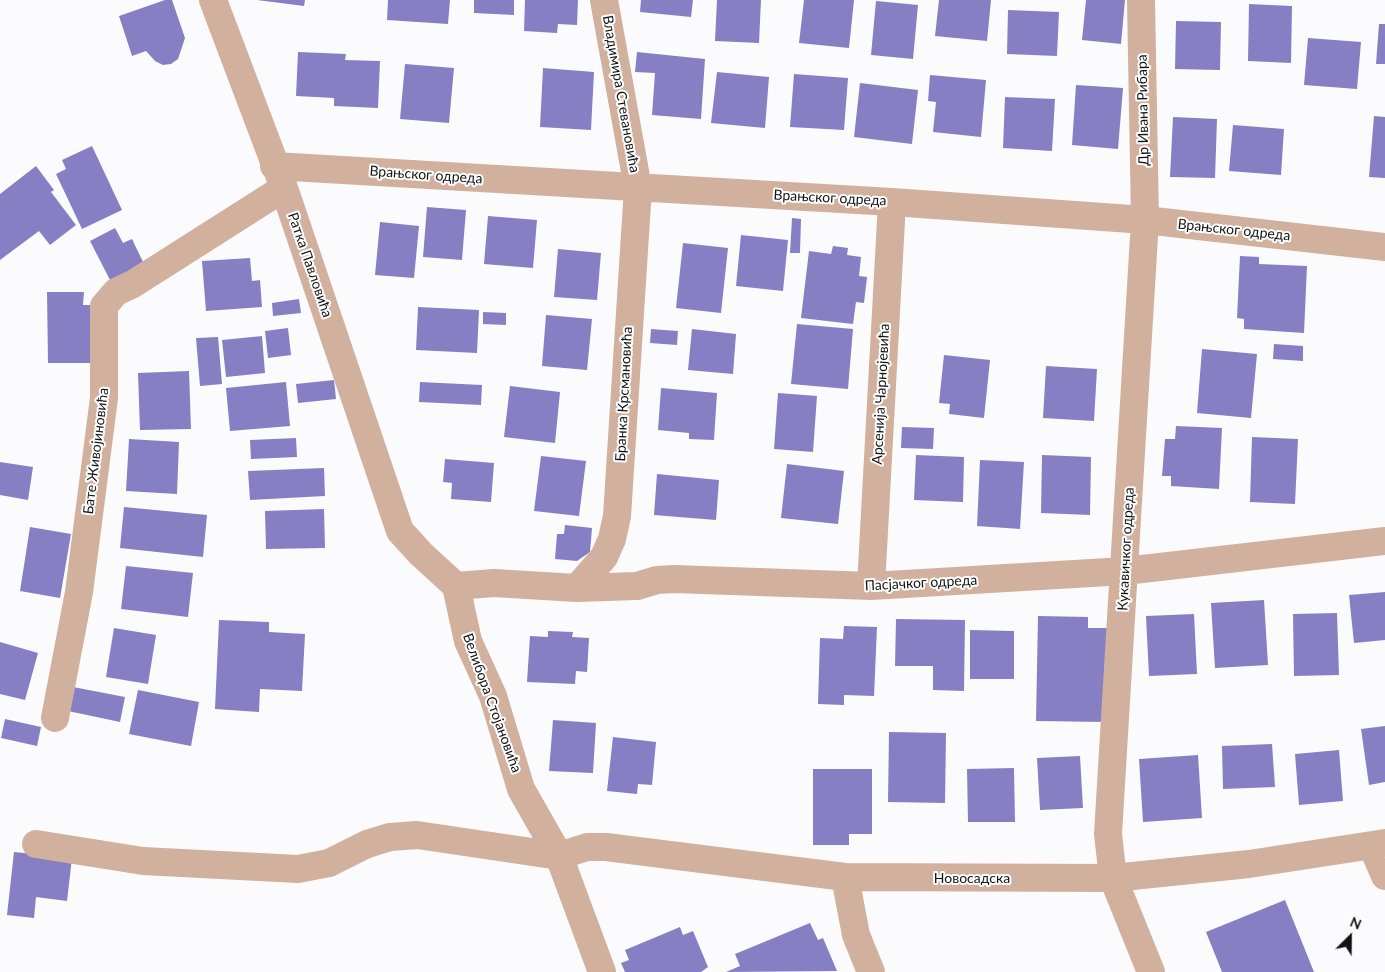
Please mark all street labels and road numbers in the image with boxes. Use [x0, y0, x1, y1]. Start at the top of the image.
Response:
street label: Владимира Стевановића [599, 14, 643, 174]
street label: Др Ивана Рибара [1134, 54, 1152, 166]
street label: Врањског одреда [369, 163, 483, 187]
street label: Врањског одреда [773, 187, 887, 209]
street label: Ратка Павловића [284, 210, 336, 320]
street label: Врањског одреда [1177, 216, 1291, 244]
street label: Арсенија Чарнојевића [869, 323, 893, 465]
street label: Бранка Крсмановића [612, 326, 636, 462]
street label: Бате Живојиновића [80, 387, 112, 515]
street label: Кукавичког одреда [1114, 487, 1138, 611]
street label: Пасјачког одреда [864, 572, 978, 594]
street label: Велибора Стојановића [459, 631, 525, 775]
street label: Новосадска [934, 870, 1010, 886]

